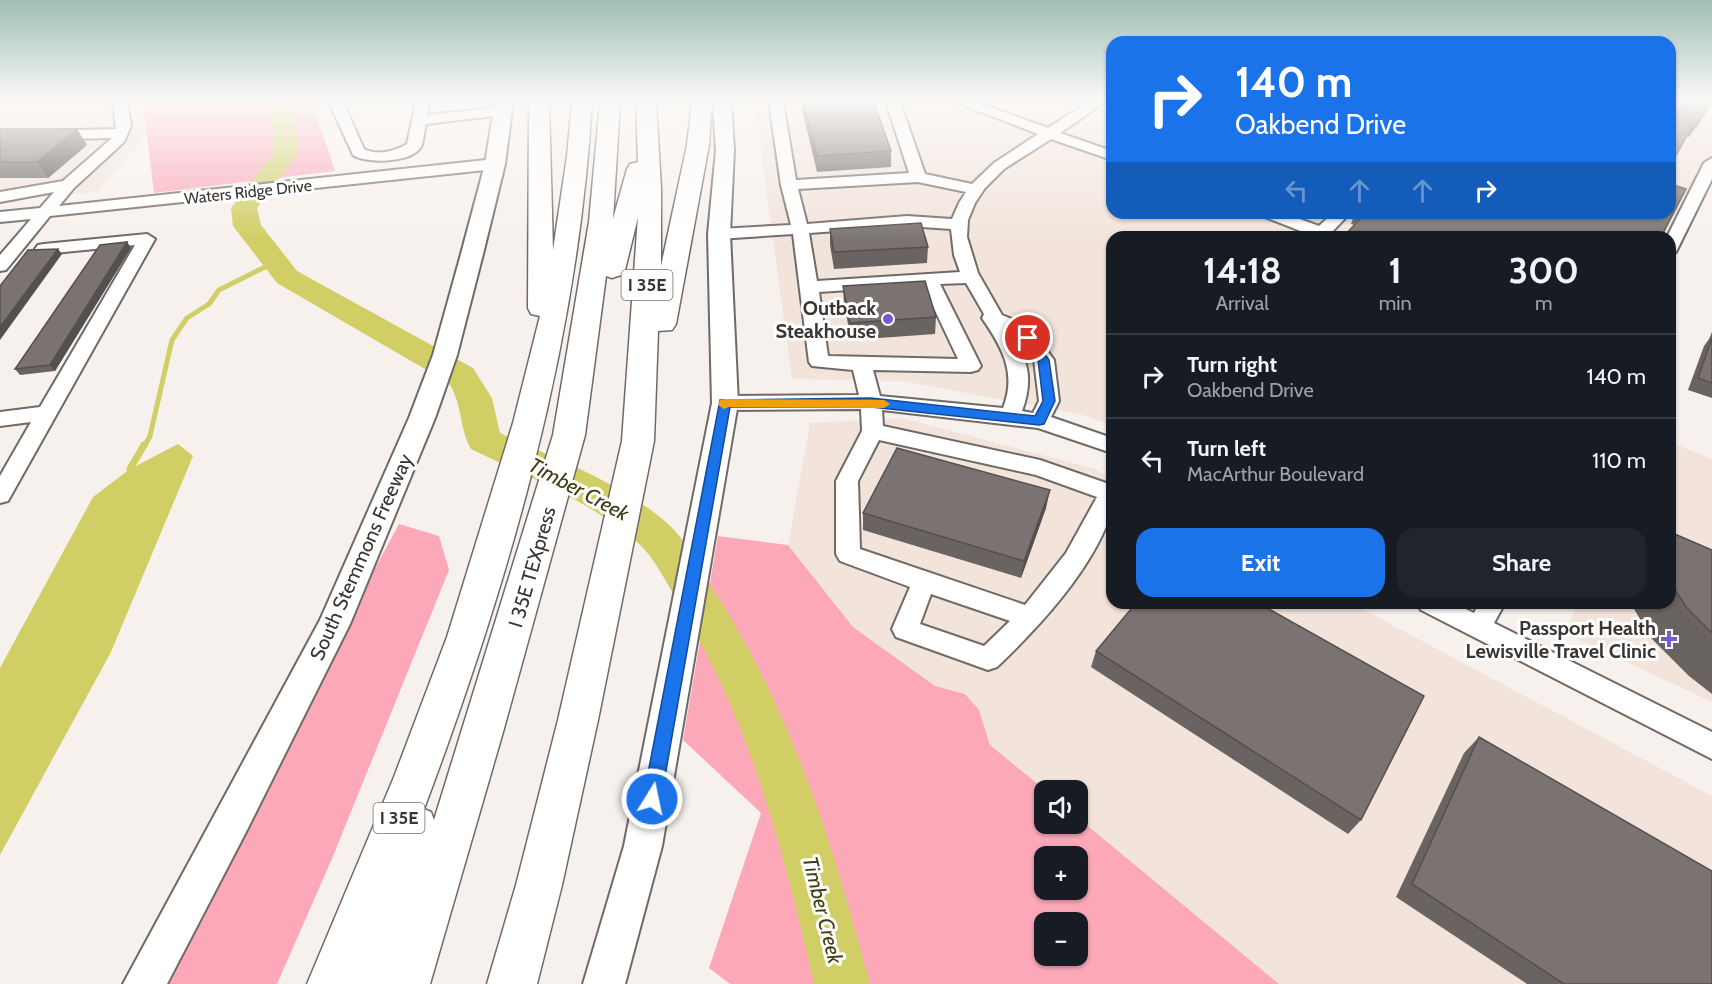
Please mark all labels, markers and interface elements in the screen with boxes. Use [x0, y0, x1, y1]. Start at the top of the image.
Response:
text: 140 m [1235, 56, 1352, 108]
icon: right [1136, 60, 1214, 138]
text: Oakbend Drive [1235, 108, 1406, 141]
icon: left [1280, 174, 1313, 207]
icon: ahead [1343, 174, 1376, 207]
icon: ahead [1406, 174, 1439, 207]
icon: right [1469, 174, 1502, 207]
street label: Waters Ridge Drive [183, 176, 313, 208]
text: 14:18 [1203, 248, 1282, 292]
text: 1 [1389, 248, 1402, 292]
text: 300 [1509, 248, 1579, 292]
road number: I 35E [622, 270, 672, 300]
text: Arrival [1216, 291, 1269, 315]
text: min [1379, 291, 1412, 315]
text: m [1535, 291, 1553, 315]
place label: Outback Steakhouse [776, 296, 876, 343]
marker: Outback Steakhouse [881, 312, 895, 326]
pin [1002, 312, 1053, 363]
icon: arrive [1011, 321, 1044, 354]
text: Turn right [1187, 351, 1277, 378]
icon: right [1136, 360, 1169, 393]
text: 140 m [1587, 363, 1646, 390]
text: Oakbend Drive [1187, 378, 1314, 402]
text: Turn left [1187, 435, 1266, 462]
icon: left [1136, 444, 1169, 477]
text: 110 m [1592, 447, 1646, 474]
street label: South Stemmons Freeway [305, 450, 417, 664]
water label: Timber Creek [525, 452, 634, 526]
text: MacArthur Boulevard [1187, 462, 1364, 486]
street label: I 35E TEXpress [503, 504, 561, 630]
button: Exit [1136, 528, 1385, 597]
button: Share [1397, 528, 1646, 597]
place label: Passport Health Lewisville Travel Clinic [1466, 616, 1656, 663]
marker: Passport Health Lewisville Travel Clinic [1660, 630, 1678, 648]
position arrow [620, 767, 684, 831]
map controls [1034, 780, 1088, 966]
button: sound [1034, 780, 1088, 834]
road number: I 35E [374, 803, 424, 833]
button: + [1034, 846, 1088, 900]
water label: Timber Creek [798, 854, 849, 967]
button: − [1034, 912, 1088, 966]

